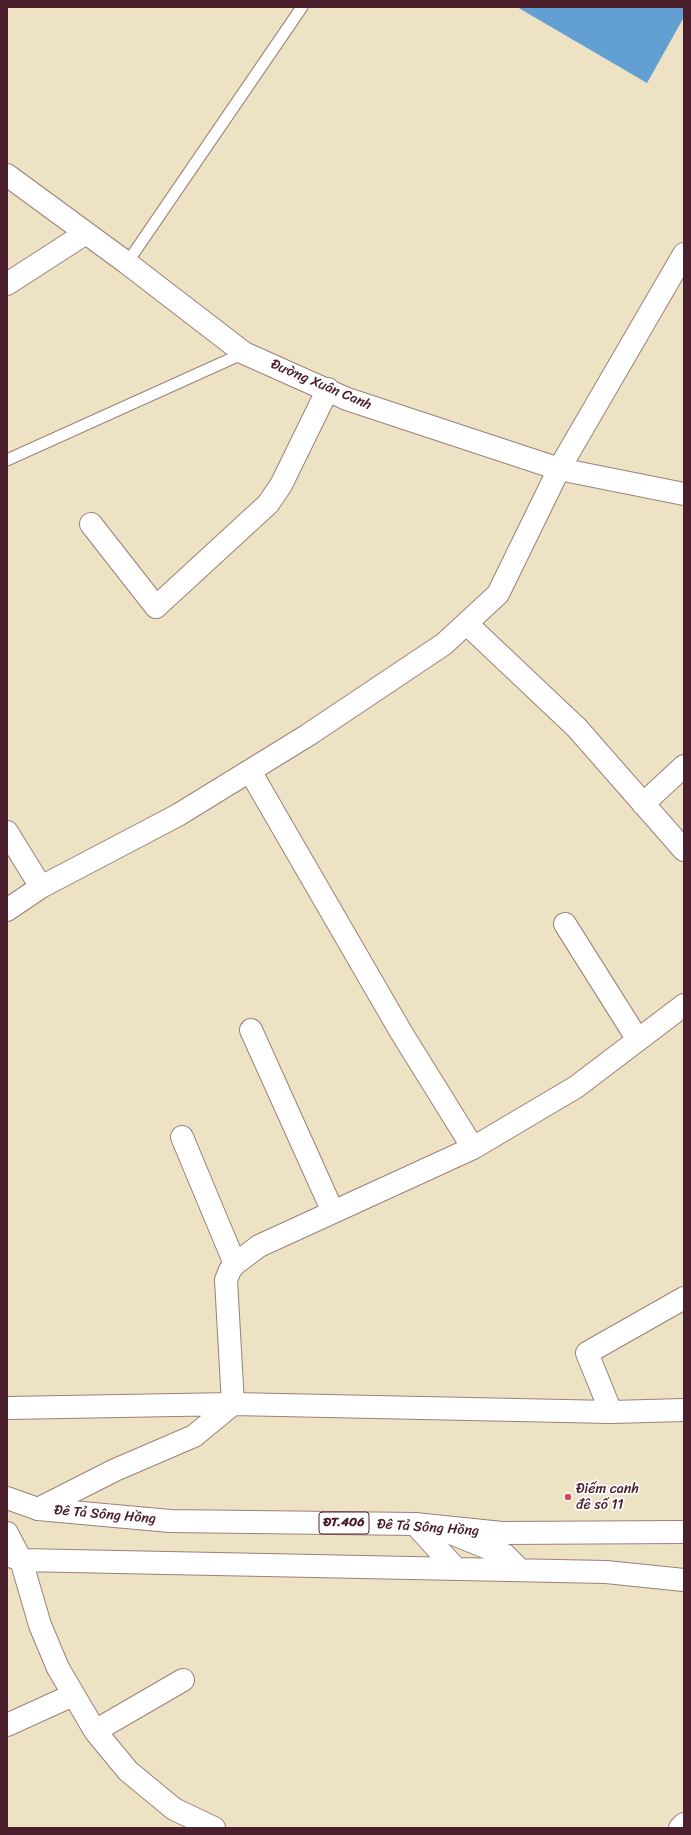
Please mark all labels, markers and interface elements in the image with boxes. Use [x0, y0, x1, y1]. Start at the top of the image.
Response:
street label: Đường Xuân Canh [268, 356, 374, 414]
place label: Điếm canh đê số 11 [576, 1481, 639, 1514]
marker: Điếm canh đê số 11 [563, 1492, 573, 1502]
street label: Đê Tả Sông Hồng [53, 1502, 157, 1528]
road number: ĐT.406 [319, 1512, 369, 1534]
street label: Đê Tả Sông Hồng [376, 1516, 480, 1540]

